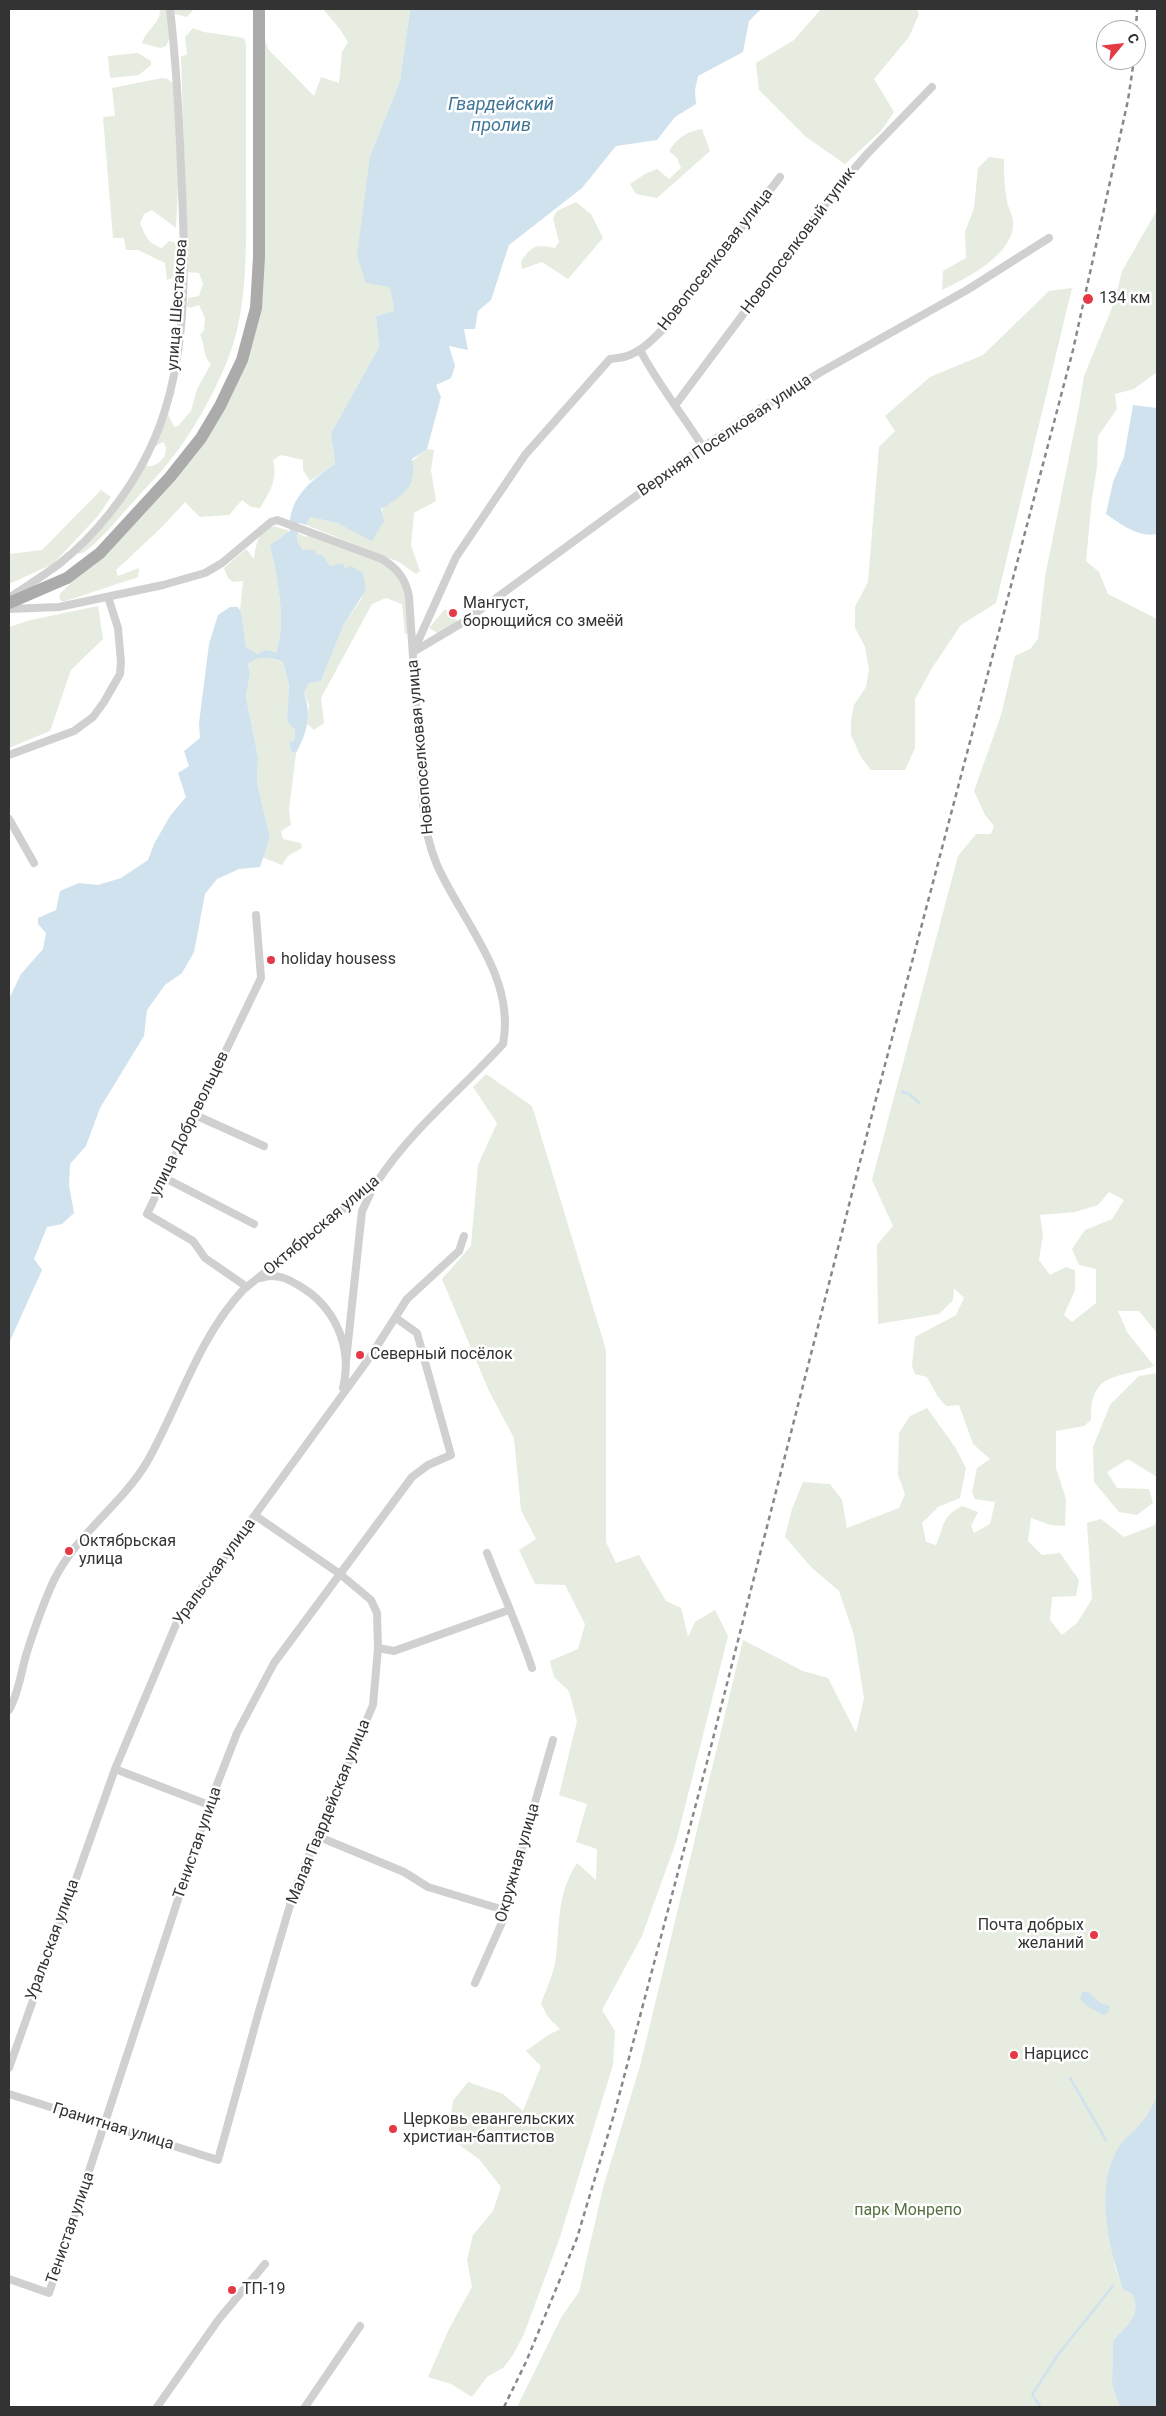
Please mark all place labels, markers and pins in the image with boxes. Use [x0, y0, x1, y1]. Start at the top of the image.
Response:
place label: 134 км [1099, 289, 1150, 309]
marker: 134 км [1081, 292, 1095, 306]
place label: Мангуст, борющийся со змеёй [463, 594, 624, 632]
marker: Мангуст, борющийся со змеёй [447, 607, 459, 619]
place label: holiday housess [281, 950, 396, 970]
marker: holiday housess [265, 954, 277, 966]
place label: Северный посёлок [370, 1345, 513, 1365]
marker: Северный посёлок [354, 1349, 366, 1361]
place label: Октябрьская улица [79, 1532, 176, 1570]
marker: Октябрьская улица [63, 1545, 75, 1557]
place label: Почта добрых желаний [978, 1916, 1084, 1954]
marker: Почта добрых желаний [1088, 1929, 1100, 1941]
place label: Нарцисс [1024, 2045, 1089, 2065]
marker: Нарцисс [1008, 2049, 1020, 2061]
place label: Церковь евангельских христиан-баптистов [403, 2110, 574, 2148]
marker: Церковь евангельских христиан-баптистов [387, 2123, 399, 2135]
place label: ТП-19 [242, 2280, 285, 2300]
marker: ТП-19 [226, 2284, 238, 2296]

